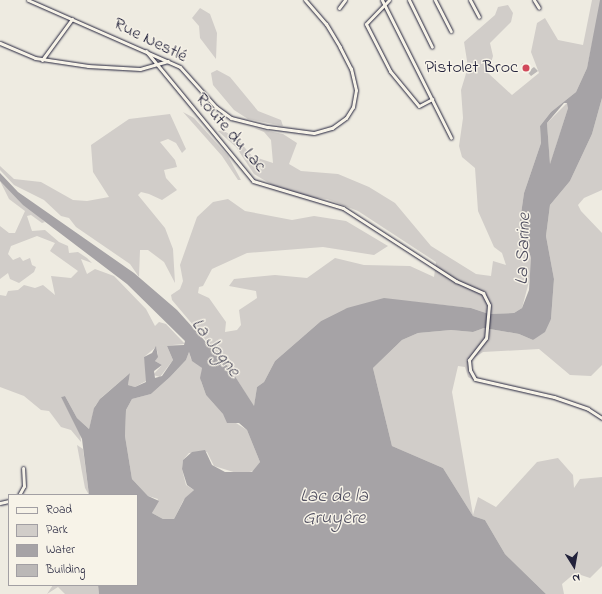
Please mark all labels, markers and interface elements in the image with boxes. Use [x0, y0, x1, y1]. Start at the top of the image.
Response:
street label: Rue Nestlé [110, 14, 190, 68]
place label: Pistolet Broc [425, 57, 518, 79]
marker: Pistolet Broc [521, 63, 531, 73]
street label: Route du Lac [190, 89, 270, 177]
water label: La Sarine [511, 213, 537, 285]
water label: La Jogne [186, 314, 244, 382]
water label: Lac de la Gruyère [300, 486, 368, 530]
legend [8, 494, 138, 586]
text: Road [46, 501, 72, 519]
text: Park [46, 521, 68, 539]
text: Water [46, 541, 75, 559]
north arrow [554, 546, 594, 586]
text: Building [46, 561, 85, 579]
text: N [571, 569, 581, 586]

